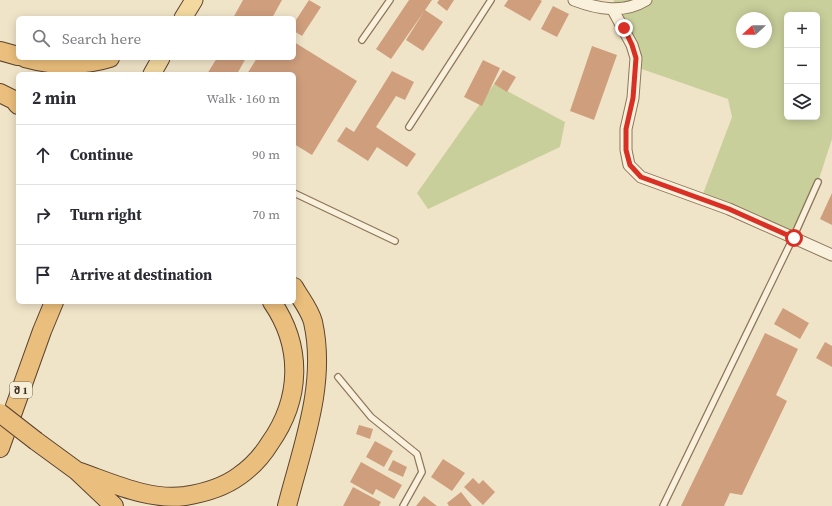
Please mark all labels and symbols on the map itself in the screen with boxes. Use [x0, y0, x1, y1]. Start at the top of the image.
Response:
north arrow [736, 12, 772, 48]
route end [615, 19, 633, 37]
route start [785, 229, 803, 247]
road number: შ 1 [10, 382, 32, 398]

